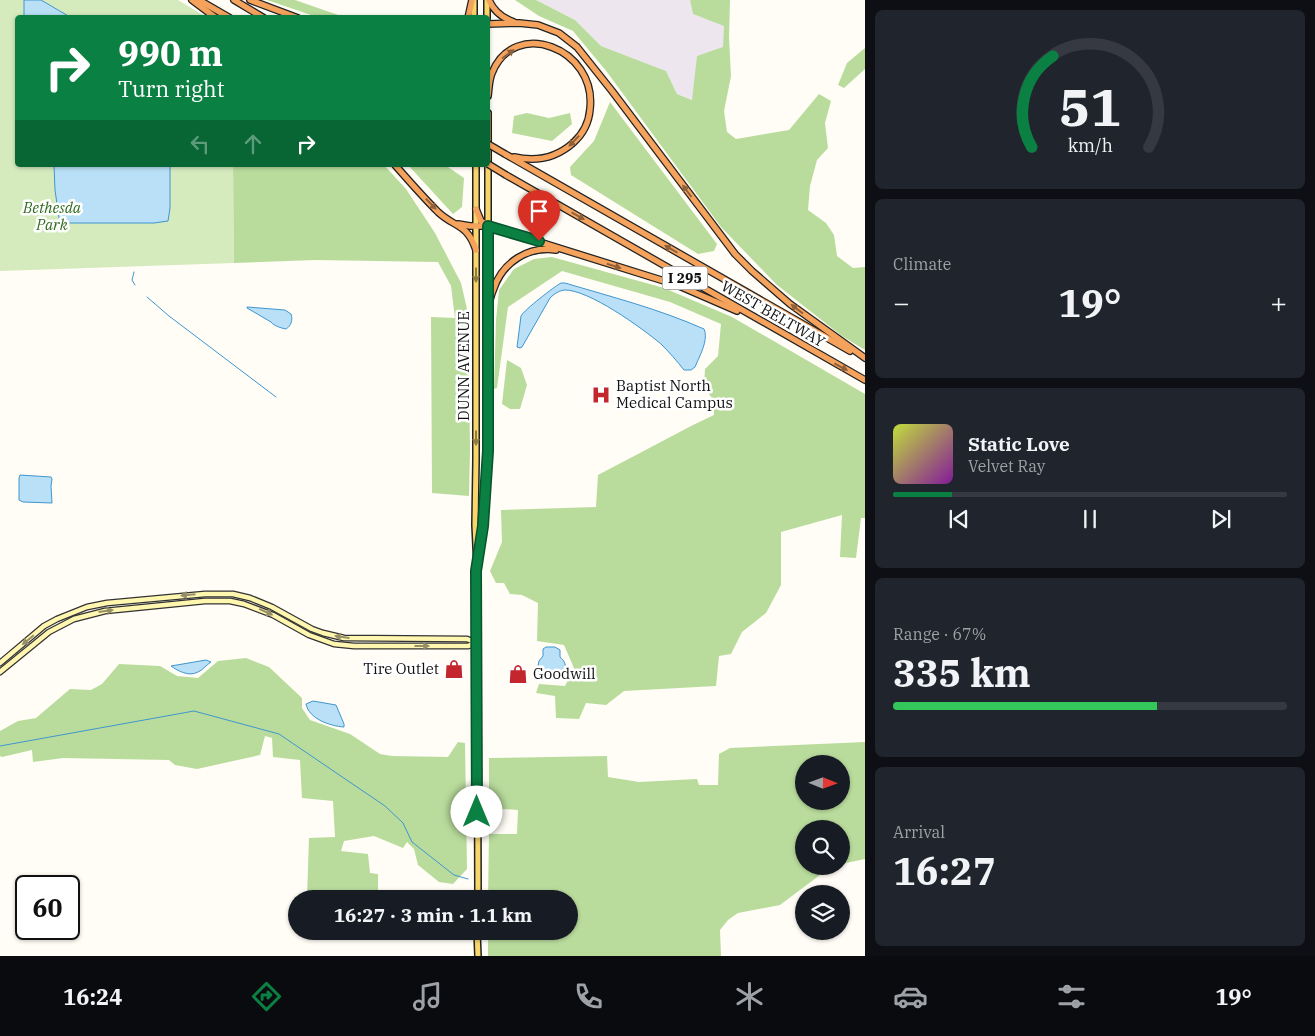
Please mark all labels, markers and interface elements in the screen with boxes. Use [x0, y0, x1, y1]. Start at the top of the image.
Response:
text: 990 m [118, 30, 223, 76]
icon: right [35, 35, 100, 100]
one-way arrow [501, 48, 514, 59]
text: 51 [1059, 73, 1121, 140]
text: Turn right [118, 74, 225, 103]
icon: left [186, 130, 214, 158]
icon: ahead [239, 130, 267, 158]
icon: right [292, 130, 320, 158]
text: km/h [1067, 134, 1113, 157]
one-way arrow [568, 135, 580, 147]
one-way arrow [681, 185, 692, 198]
pin [518, 190, 560, 241]
icon: arrive [525, 197, 553, 225]
park label: Bethesda Park [22, 198, 82, 234]
one-way arrow [425, 198, 437, 210]
one-way arrow [572, 212, 585, 221]
one-way arrow [664, 244, 677, 253]
text: Climate [893, 254, 951, 274]
one-way arrow [606, 262, 621, 270]
road number: I 295 [662, 266, 708, 290]
one-way arrow [472, 267, 480, 283]
street label: WEST BELTWAY [718, 276, 829, 351]
text: 19° [1058, 278, 1122, 327]
text: − [893, 284, 910, 321]
text: + [1270, 284, 1287, 321]
one-way arrow [791, 304, 804, 315]
street label: DUNN AVENUE [454, 311, 473, 421]
one-way arrow [834, 362, 847, 371]
place label: Baptist North Medical Campus [616, 376, 733, 412]
hospital icon: Baptist North Medical Campus [590, 384, 612, 406]
one-way arrow [472, 430, 480, 446]
text: Static Love [968, 432, 1070, 456]
text: Velvet Ray [968, 456, 1045, 476]
icon: previous [945, 505, 973, 533]
icon: pause [1076, 505, 1104, 533]
icon: next [1207, 505, 1235, 533]
one-way arrow [180, 592, 196, 600]
one-way arrow [99, 606, 115, 614]
one-way arrow [259, 609, 273, 617]
text: Range · 67% [893, 624, 986, 644]
one-way arrow [333, 633, 349, 641]
one-way arrow [21, 634, 34, 645]
one-way arrow [414, 642, 430, 650]
text: 335 km [893, 648, 1031, 697]
shop icon: Tire Outlet [443, 658, 465, 680]
place label: Tire Outlet [363, 659, 439, 678]
shop icon: Goodwill [507, 663, 529, 685]
place label: Goodwill [533, 664, 596, 683]
north arrow [795, 755, 850, 810]
map controls [795, 755, 850, 940]
position arrow [450, 785, 502, 837]
button: search [795, 820, 850, 875]
text: Arrival [893, 822, 945, 842]
text: 16:27 [893, 846, 996, 895]
speed limit sign: 60 [15, 875, 80, 940]
button: layers [795, 885, 850, 940]
text: 16:27 · 3 min · 1.1 km [334, 903, 532, 927]
icon: directions [249, 979, 284, 1014]
icon: music [410, 979, 445, 1014]
icon: phone [571, 979, 606, 1014]
icon: climate [732, 979, 767, 1014]
icon: car [893, 979, 928, 1014]
icon: filters [1054, 979, 1089, 1014]
text: 16:24 [63, 982, 123, 1011]
text: 19° [1215, 982, 1252, 1011]

